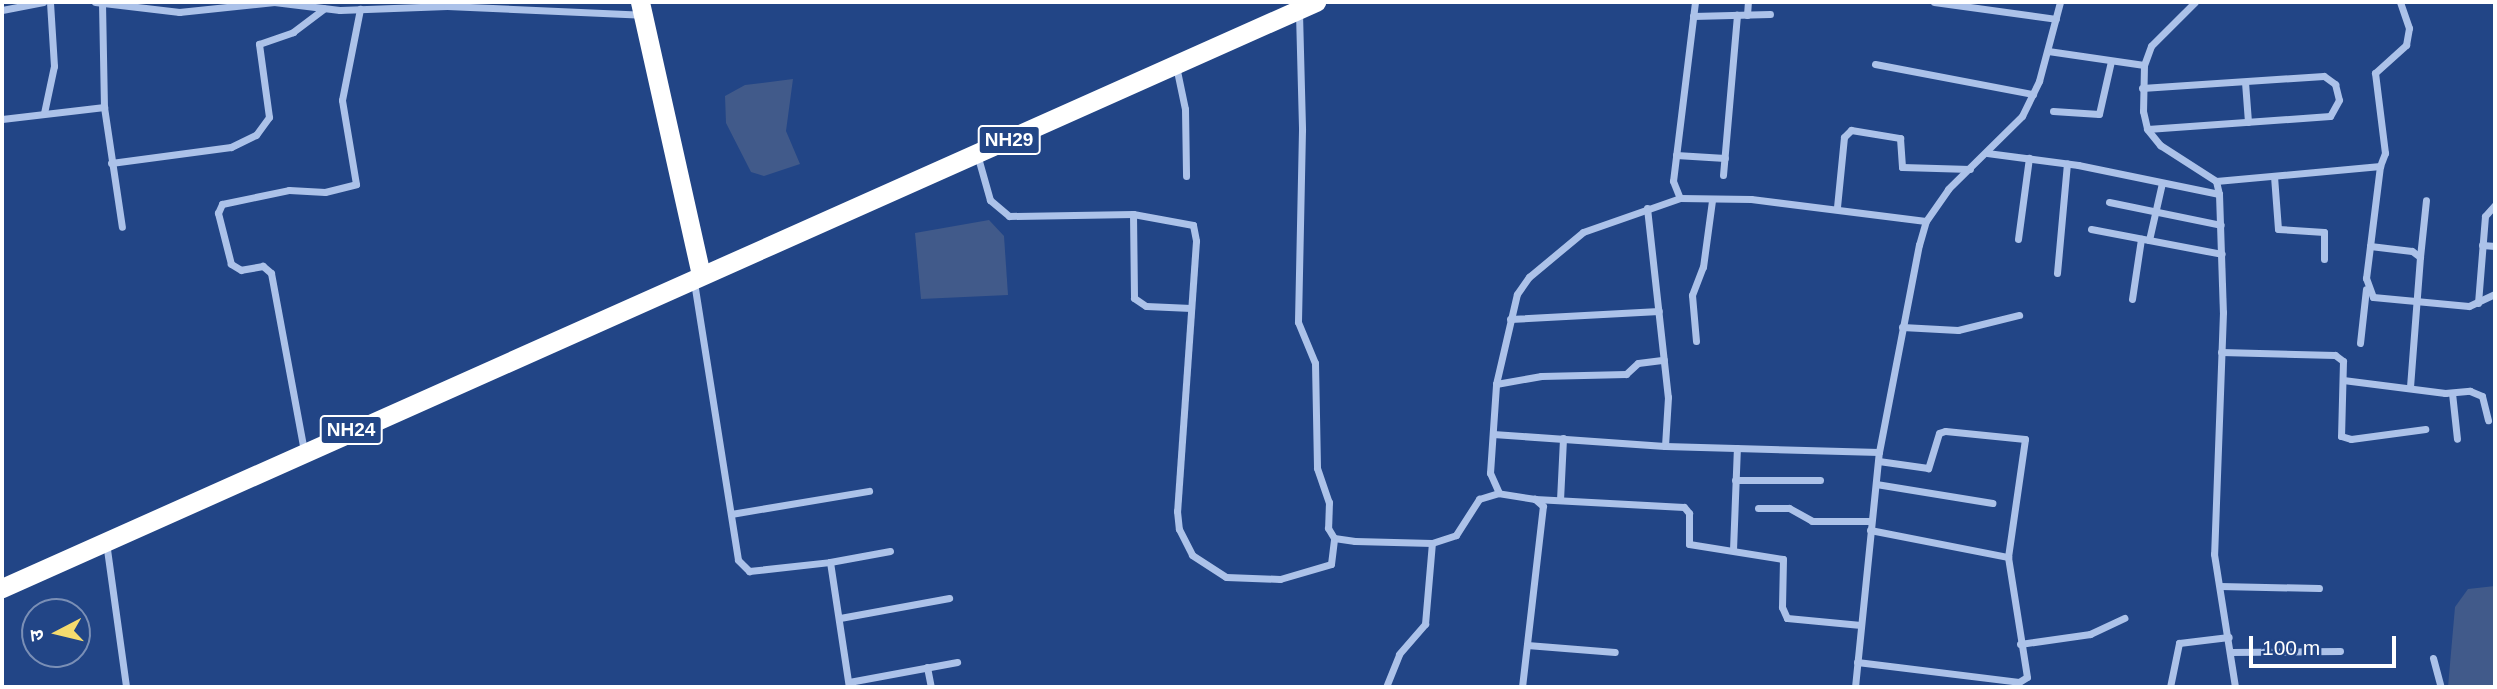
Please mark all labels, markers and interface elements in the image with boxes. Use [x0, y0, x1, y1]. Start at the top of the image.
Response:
road number: NH29 [978, 124, 1040, 156]
road number: NH24 [320, 414, 382, 446]
north arrow [21, 598, 91, 668]
scale bar [2252, 622, 2399, 666]
text: उ [26, 629, 48, 642]
text: 100 m [2262, 636, 2320, 659]

